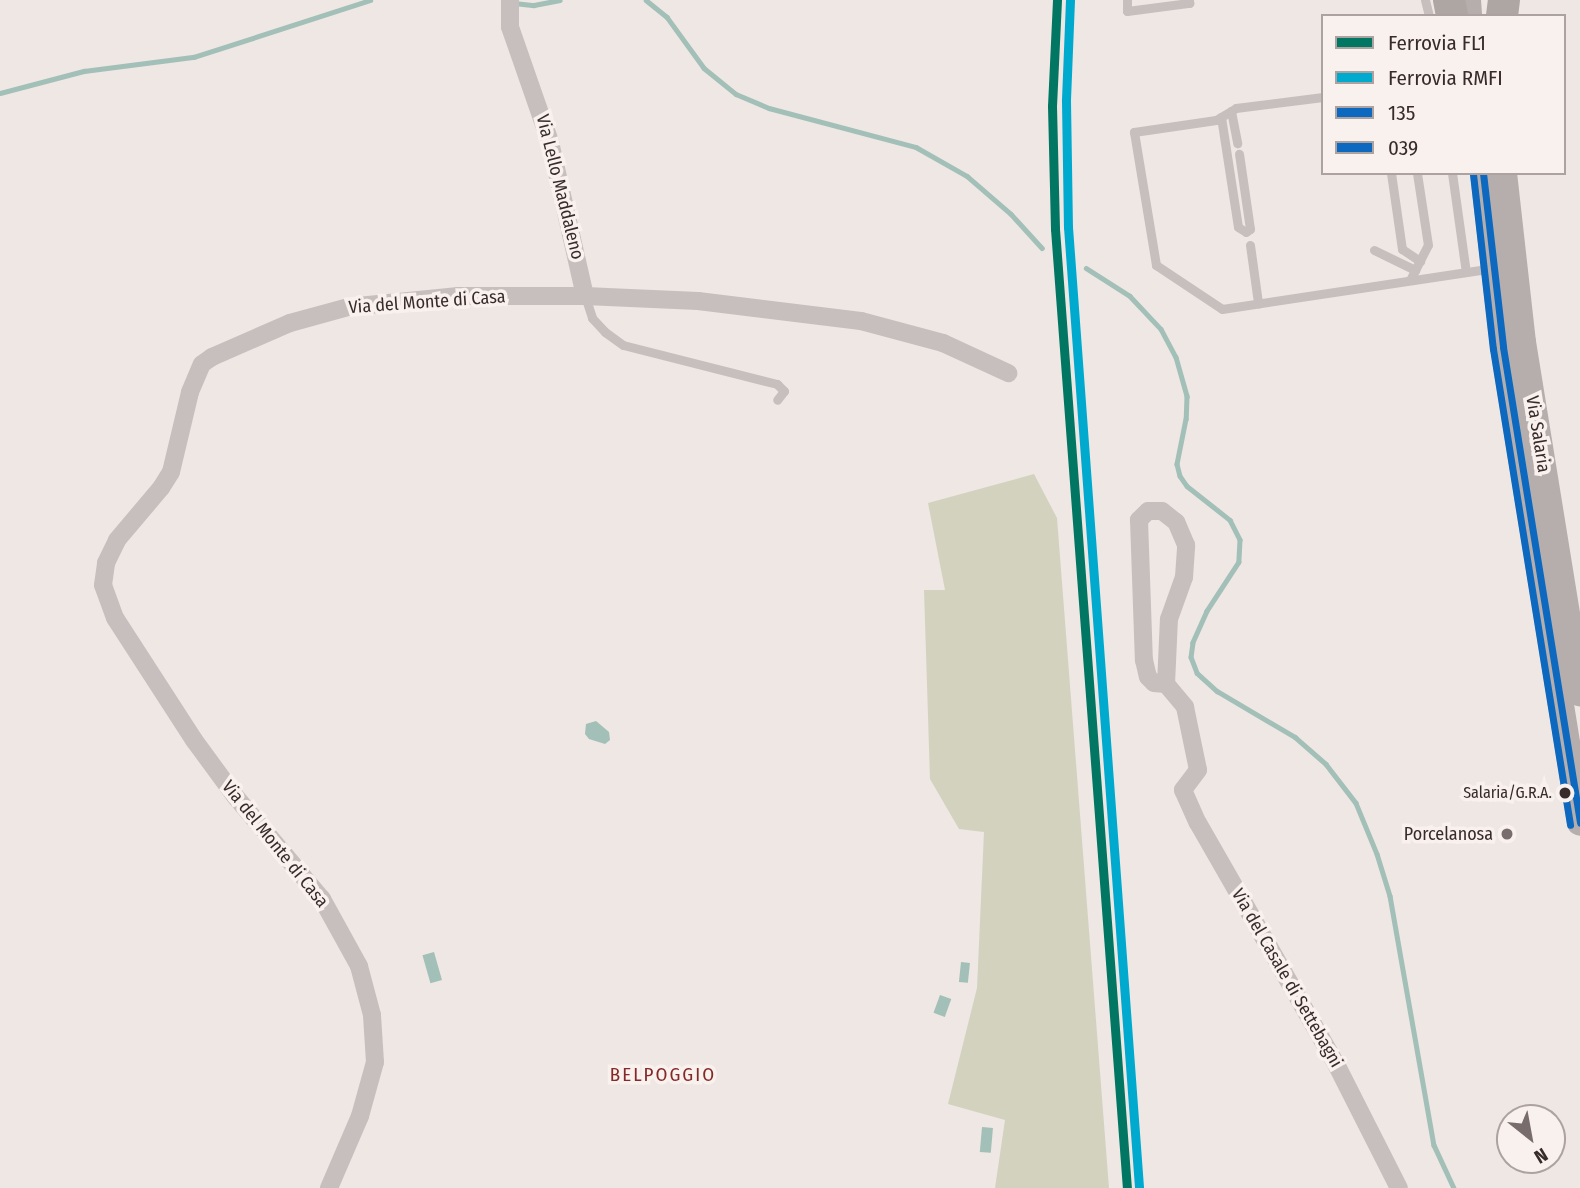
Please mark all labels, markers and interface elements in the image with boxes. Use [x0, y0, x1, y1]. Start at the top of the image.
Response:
legend [1321, 14, 1566, 175]
text: Ferrovia FL1 [1388, 30, 1486, 56]
text: Ferrovia RMFI [1388, 65, 1503, 91]
text: 135 [1388, 100, 1415, 126]
street label: Via Lello Maddaleno [532, 112, 588, 262]
text: 039 [1388, 135, 1418, 161]
street label: Via del Monte di Casa [348, 286, 506, 318]
street label: Via Salaria [1521, 394, 1555, 474]
street label: Via del Monte di Casa [217, 776, 333, 912]
place label: Salaria/G.R.A. [1463, 783, 1552, 803]
marker: Salaria/G.R.A. [1558, 786, 1572, 800]
place label: Porcelanosa [1404, 823, 1493, 845]
marker: Porcelanosa [1499, 826, 1515, 842]
street label: Via del Casale di Settebagni [1227, 885, 1347, 1071]
district label: BELPOGGIO [611, 1064, 715, 1086]
north arrow [1496, 1104, 1566, 1174]
text: N [1530, 1143, 1552, 1169]

